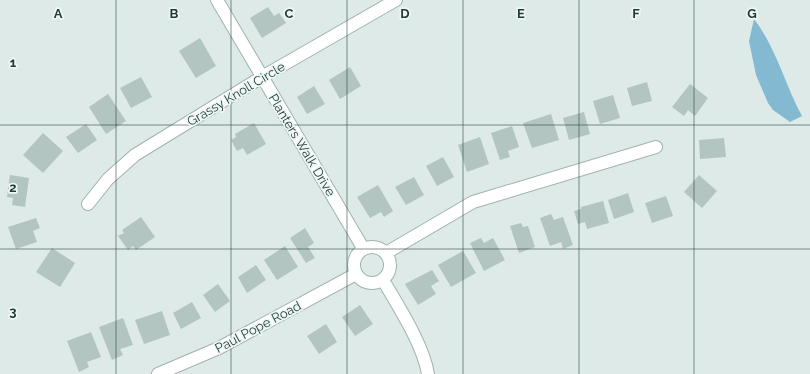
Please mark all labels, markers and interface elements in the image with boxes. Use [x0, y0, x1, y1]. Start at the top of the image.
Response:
text: A [54, 6, 63, 21]
text: B [170, 6, 179, 21]
text: C [285, 6, 294, 21]
text: D [400, 6, 410, 21]
text: E [517, 6, 525, 21]
text: F [632, 6, 640, 21]
text: G [747, 6, 757, 21]
text: 1 [10, 55, 17, 70]
street label: Grassy Knoll Circle [184, 59, 288, 129]
street label: Planters Walk Drive [266, 91, 339, 199]
text: 2 [9, 180, 17, 195]
street label: Paul Pope Road [212, 298, 304, 356]
text: 3 [9, 304, 17, 319]

